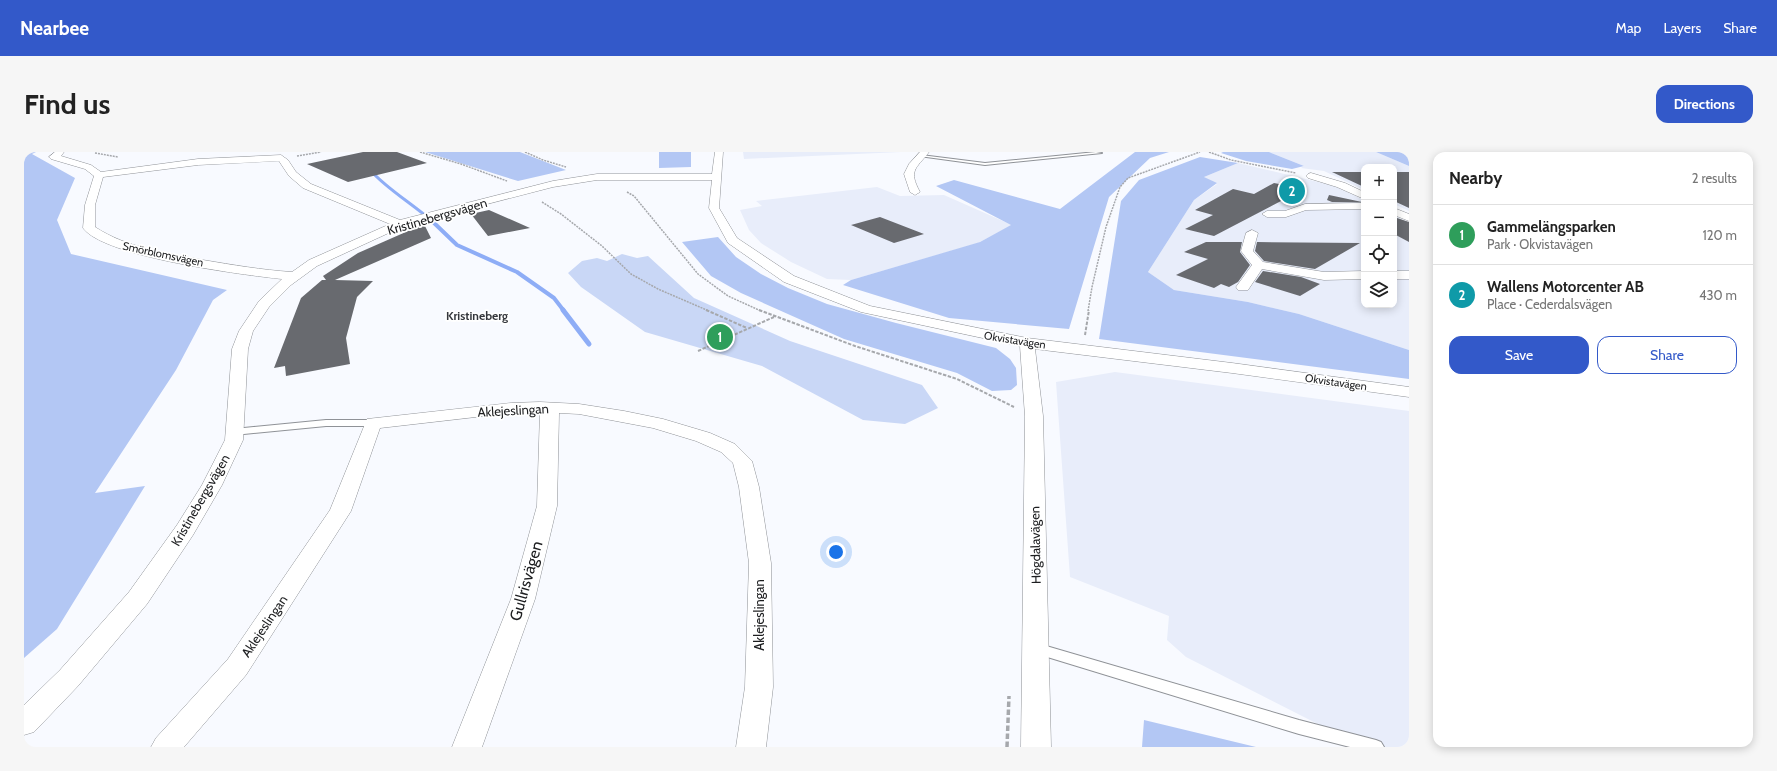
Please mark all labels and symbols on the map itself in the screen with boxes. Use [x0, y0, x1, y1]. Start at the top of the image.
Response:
pin: 2 [1279, 176, 1305, 206]
street label: Kristinebergsvägen [385, 194, 489, 238]
street label: Smörblomsvägen [121, 239, 205, 269]
district label: Kristineberg [446, 308, 508, 323]
pin: 1 [707, 322, 733, 352]
street label: Okvistavägen [983, 328, 1047, 352]
street label: Okvistavägen [1304, 371, 1368, 393]
street label: Aklejeslingan [477, 400, 549, 421]
street label: Kristinebergsvägen [167, 451, 233, 549]
street label: Högdalavägen [1026, 506, 1044, 584]
street label: Gullrisvägen [506, 539, 546, 623]
your location [826, 542, 846, 562]
street label: Aklejeslingan [751, 579, 768, 651]
street label: Aklejeslingan [237, 592, 291, 661]

